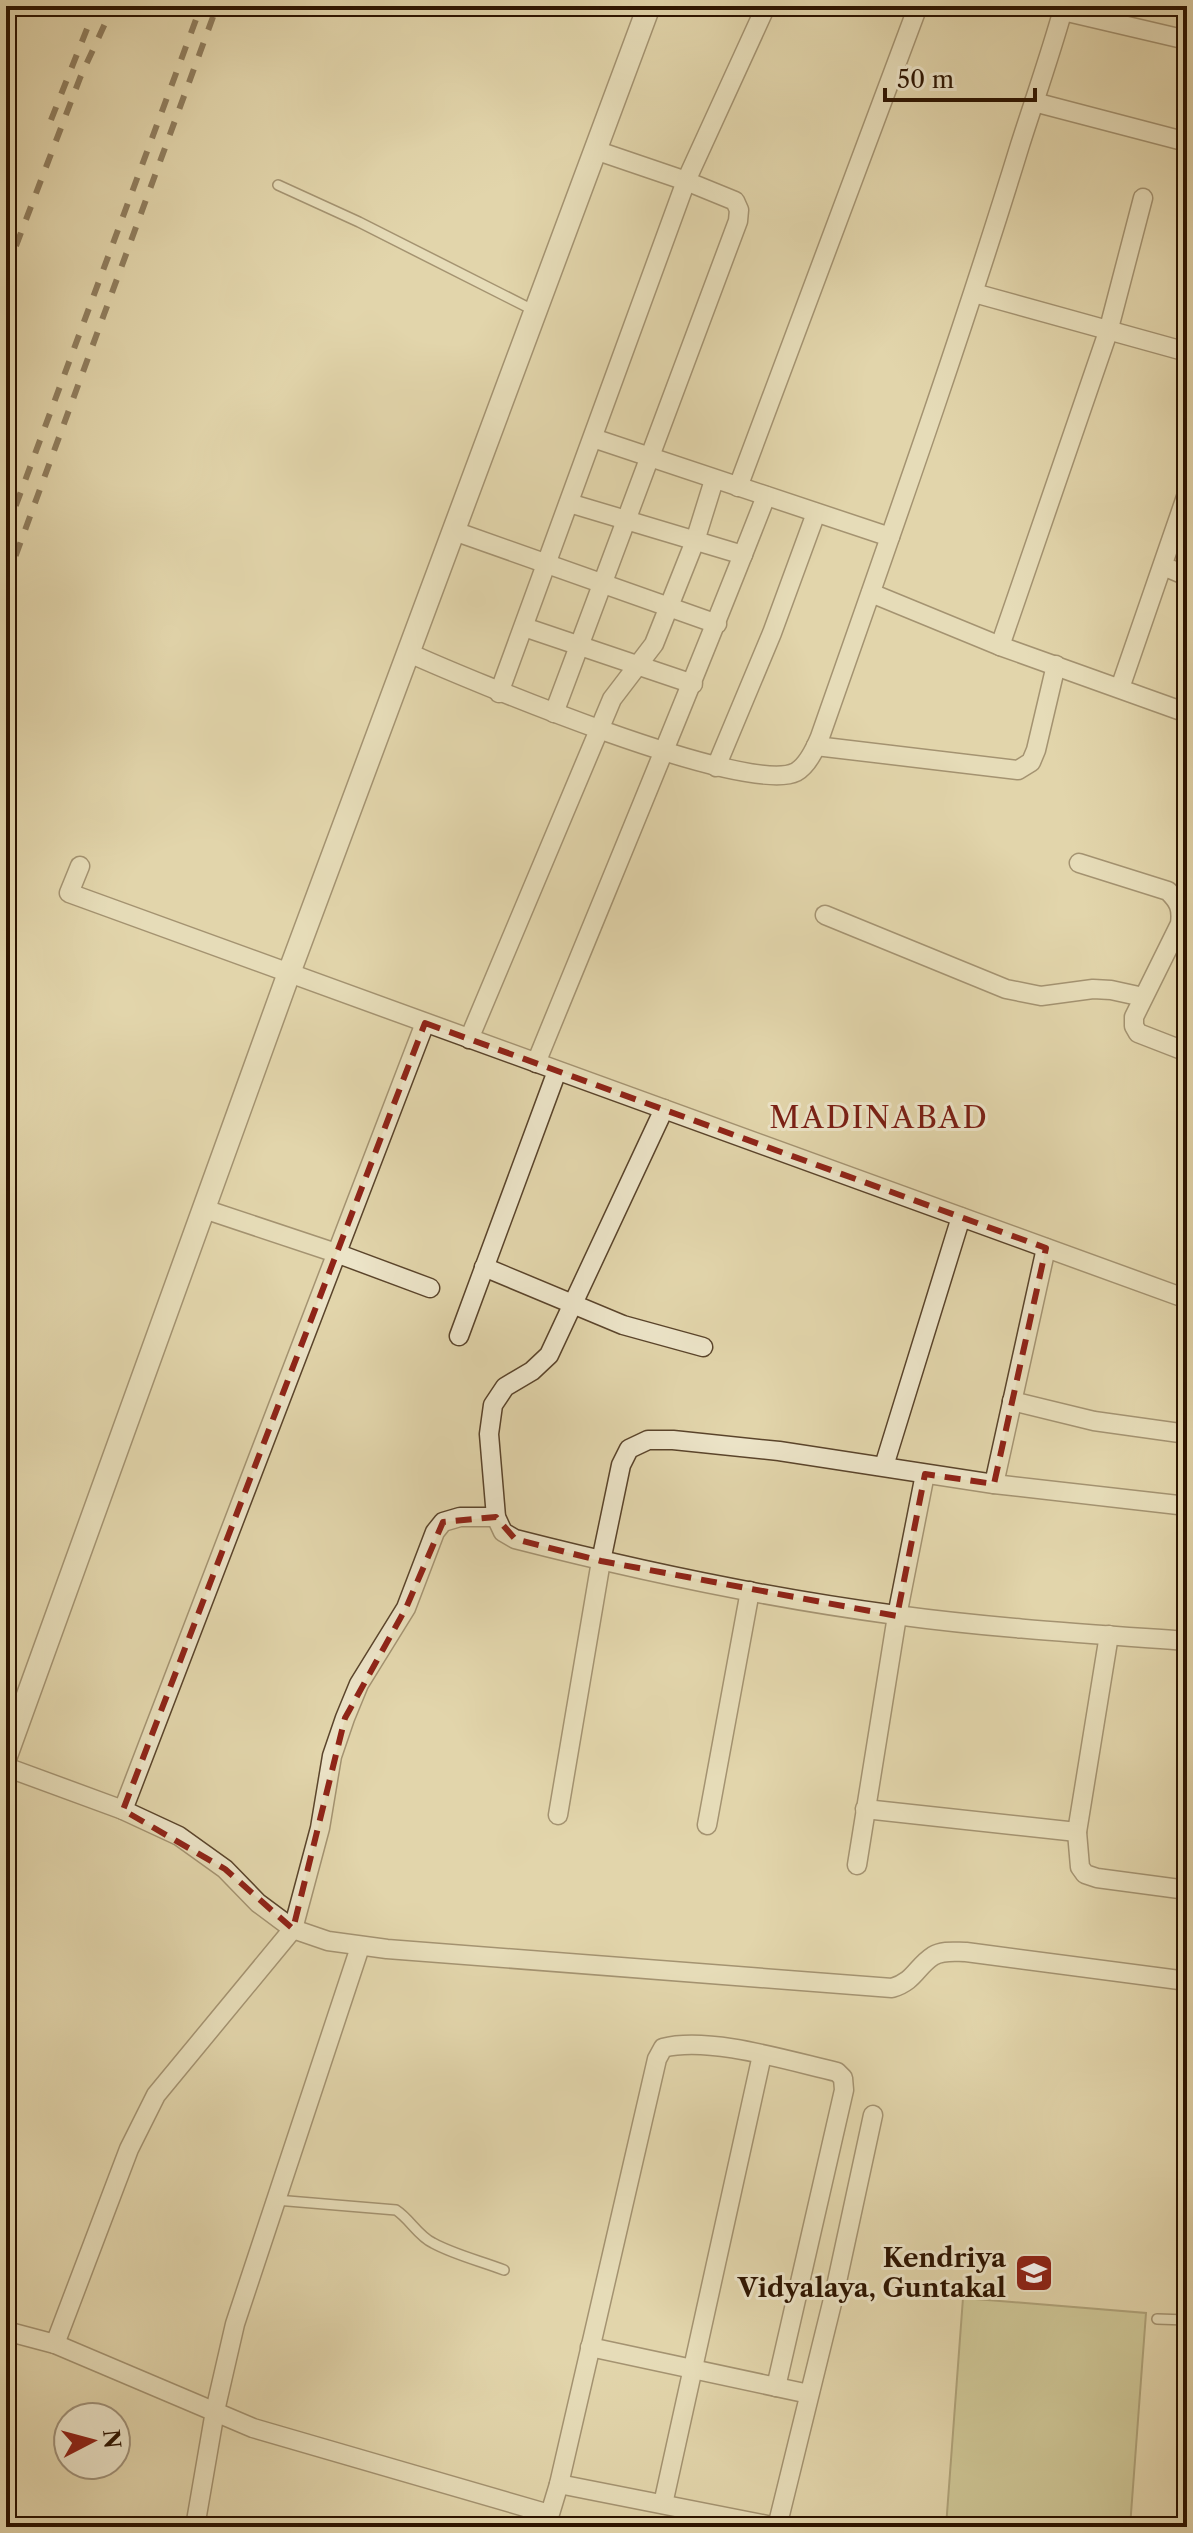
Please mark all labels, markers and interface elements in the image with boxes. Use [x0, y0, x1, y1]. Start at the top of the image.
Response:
scale bar [885, 52, 1035, 102]
text: 50 m [897, 65, 954, 94]
district label: MADINABAD [769, 1099, 989, 1136]
place label: Kendriya Vidyalaya, Guntakal [737, 2242, 1007, 2304]
school or university icon: Kendriya Vidyalaya, Guntakal [1013, 2252, 1055, 2294]
north arrow [52, 2401, 132, 2481]
text: N [97, 2428, 126, 2450]

